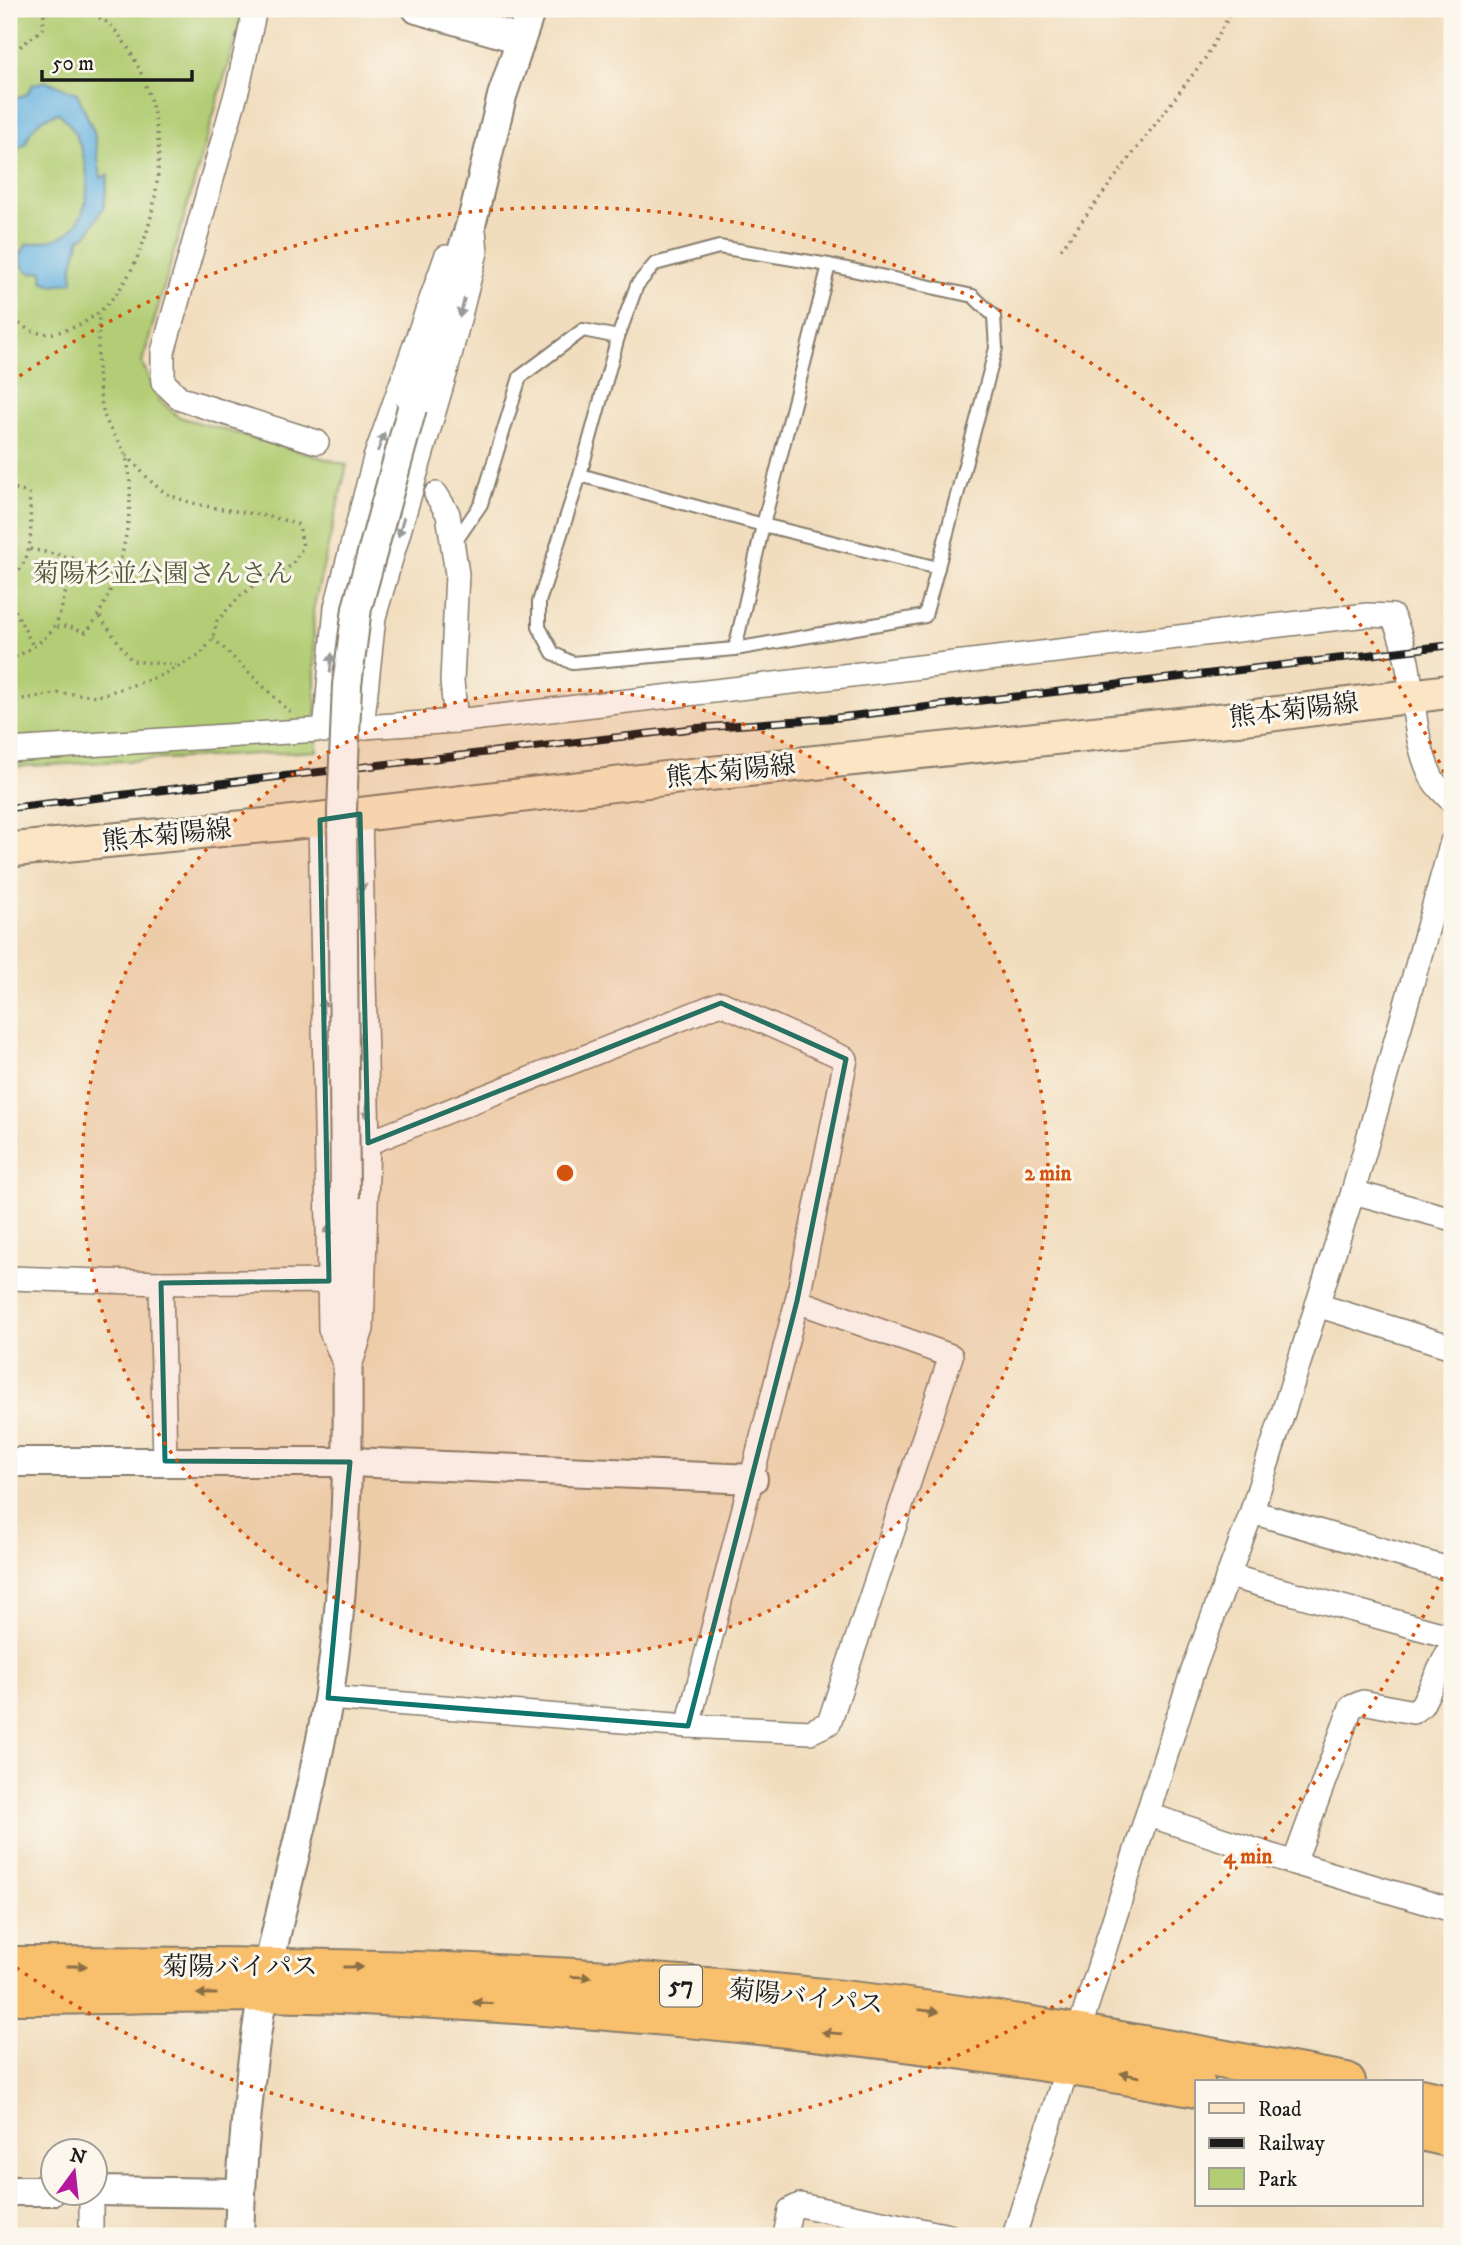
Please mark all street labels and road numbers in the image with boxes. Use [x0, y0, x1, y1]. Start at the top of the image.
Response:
street label: 熊本菊陽線 [1227, 687, 1361, 735]
street label: 熊本菊陽線 [665, 749, 797, 795]
street label: 熊本菊陽線 [101, 813, 233, 859]
street label: 菊陽バイパス [162, 1951, 318, 1984]
road number: 57 [660, 1966, 702, 2007]
street label: 菊陽バイパス [727, 1973, 885, 2023]

